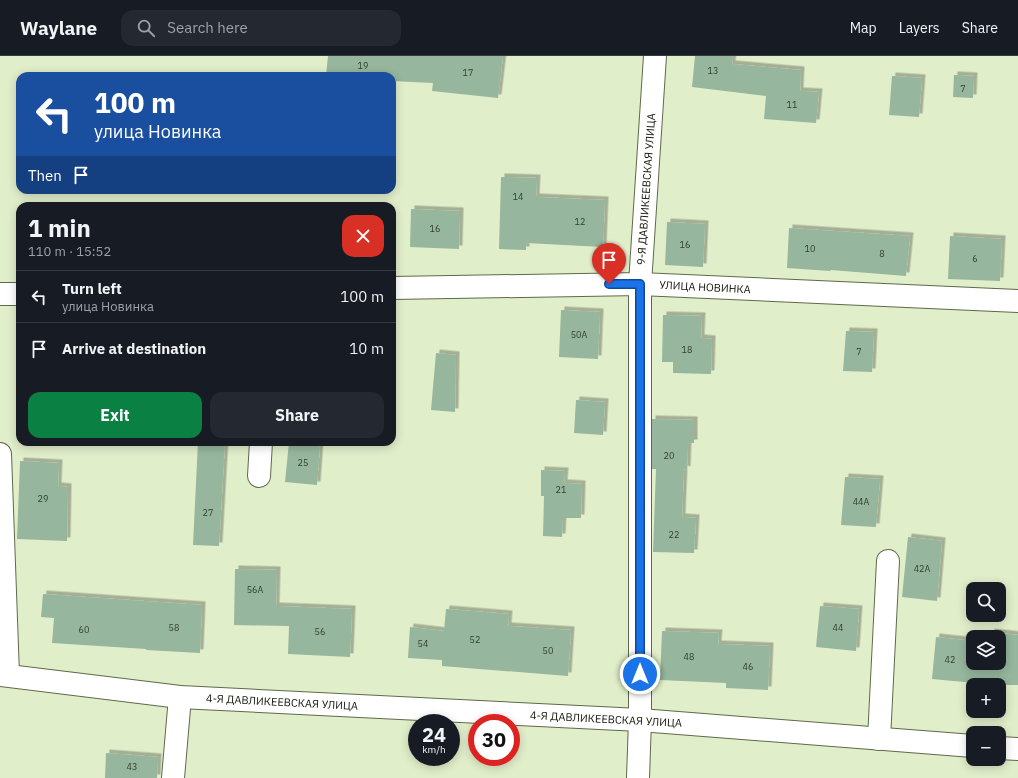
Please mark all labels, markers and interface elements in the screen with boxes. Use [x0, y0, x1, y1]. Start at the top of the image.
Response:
search box [121, 10, 401, 46]
text: Waylane [20, 16, 97, 40]
icon: search [135, 17, 157, 39]
text: Search here [167, 18, 248, 37]
text: Map [850, 19, 877, 37]
text: Layers [899, 19, 940, 37]
text: Share [962, 19, 998, 37]
house number: 19 [358, 60, 368, 71]
house number: 13 [708, 65, 718, 76]
house number: 17 [463, 67, 473, 78]
house number: 7 [960, 83, 966, 94]
text: 100 m [94, 84, 176, 121]
icon: left [28, 88, 80, 140]
house number: 11 [787, 99, 797, 110]
street label: 9-Я ДАВЛИКЕЕВСКАЯ УЛИЦА [634, 113, 658, 265]
text: улица Новинка [94, 120, 221, 143]
icon: arrive [70, 164, 92, 186]
text: Then [28, 166, 62, 185]
house number: 14 [513, 191, 523, 202]
text: 1 min [28, 212, 91, 244]
button: close [342, 215, 384, 257]
house number: 12 [575, 216, 585, 227]
house number: 16 [430, 223, 440, 234]
house number: 16 [680, 239, 690, 250]
text: 110 m · 15:52 [28, 243, 111, 260]
pin [592, 243, 626, 284]
house number: 10 [805, 243, 815, 254]
house number: 8 [879, 248, 885, 259]
icon: arrive [598, 249, 620, 271]
house number: 6 [972, 253, 978, 264]
street label: УЛИЦА НОВИНКА [659, 278, 751, 296]
text: Turn left [62, 279, 122, 298]
icon: left [28, 286, 50, 308]
text: 100 m [340, 287, 384, 306]
text: улица Новинка [62, 298, 154, 315]
house number: 50А [571, 329, 588, 340]
icon: arrive [28, 338, 50, 360]
text: Arrive at destination [62, 339, 206, 358]
text: 10 m [349, 339, 384, 358]
house number: 18 [682, 344, 692, 355]
house number: 7 [856, 346, 862, 357]
button: Exit [28, 392, 202, 438]
button: Share [210, 392, 384, 438]
house number: 20 [664, 450, 674, 461]
house number: 25 [298, 457, 308, 468]
house number: 21 [556, 484, 566, 495]
house number: 29 [38, 493, 48, 504]
house number: 44А [853, 496, 870, 507]
house number: 27 [203, 507, 213, 518]
house number: 22 [669, 529, 679, 540]
house number: 42А [914, 563, 931, 574]
map controls [966, 582, 1006, 766]
button: search [966, 582, 1006, 622]
house number: 56А [247, 584, 264, 595]
house number: 58 [169, 622, 179, 633]
house number: 44 [833, 622, 843, 633]
house number: 60 [79, 624, 89, 635]
house number: 56 [315, 626, 325, 637]
button: layers [966, 630, 1006, 670]
house number: 52 [470, 634, 480, 645]
house number: 54 [418, 638, 428, 649]
house number: 50 [543, 645, 553, 656]
house number: 48 [684, 651, 694, 662]
position arrow [619, 653, 661, 695]
house number: 42 [945, 654, 955, 665]
house number: 46 [743, 661, 753, 672]
button: + [966, 678, 1006, 718]
street label: 4-Я ДАВЛИКЕЕВСКАЯ УЛИЦА [206, 691, 358, 713]
street label: 4-Я ДАВЛИКЕЕВСКАЯ УЛИЦА [530, 708, 682, 730]
speed limit sign: 30 [468, 714, 520, 766]
text: 24 [422, 721, 446, 748]
button: − [966, 726, 1006, 766]
text: km/h [422, 743, 446, 756]
house number: 43 [127, 761, 137, 772]

